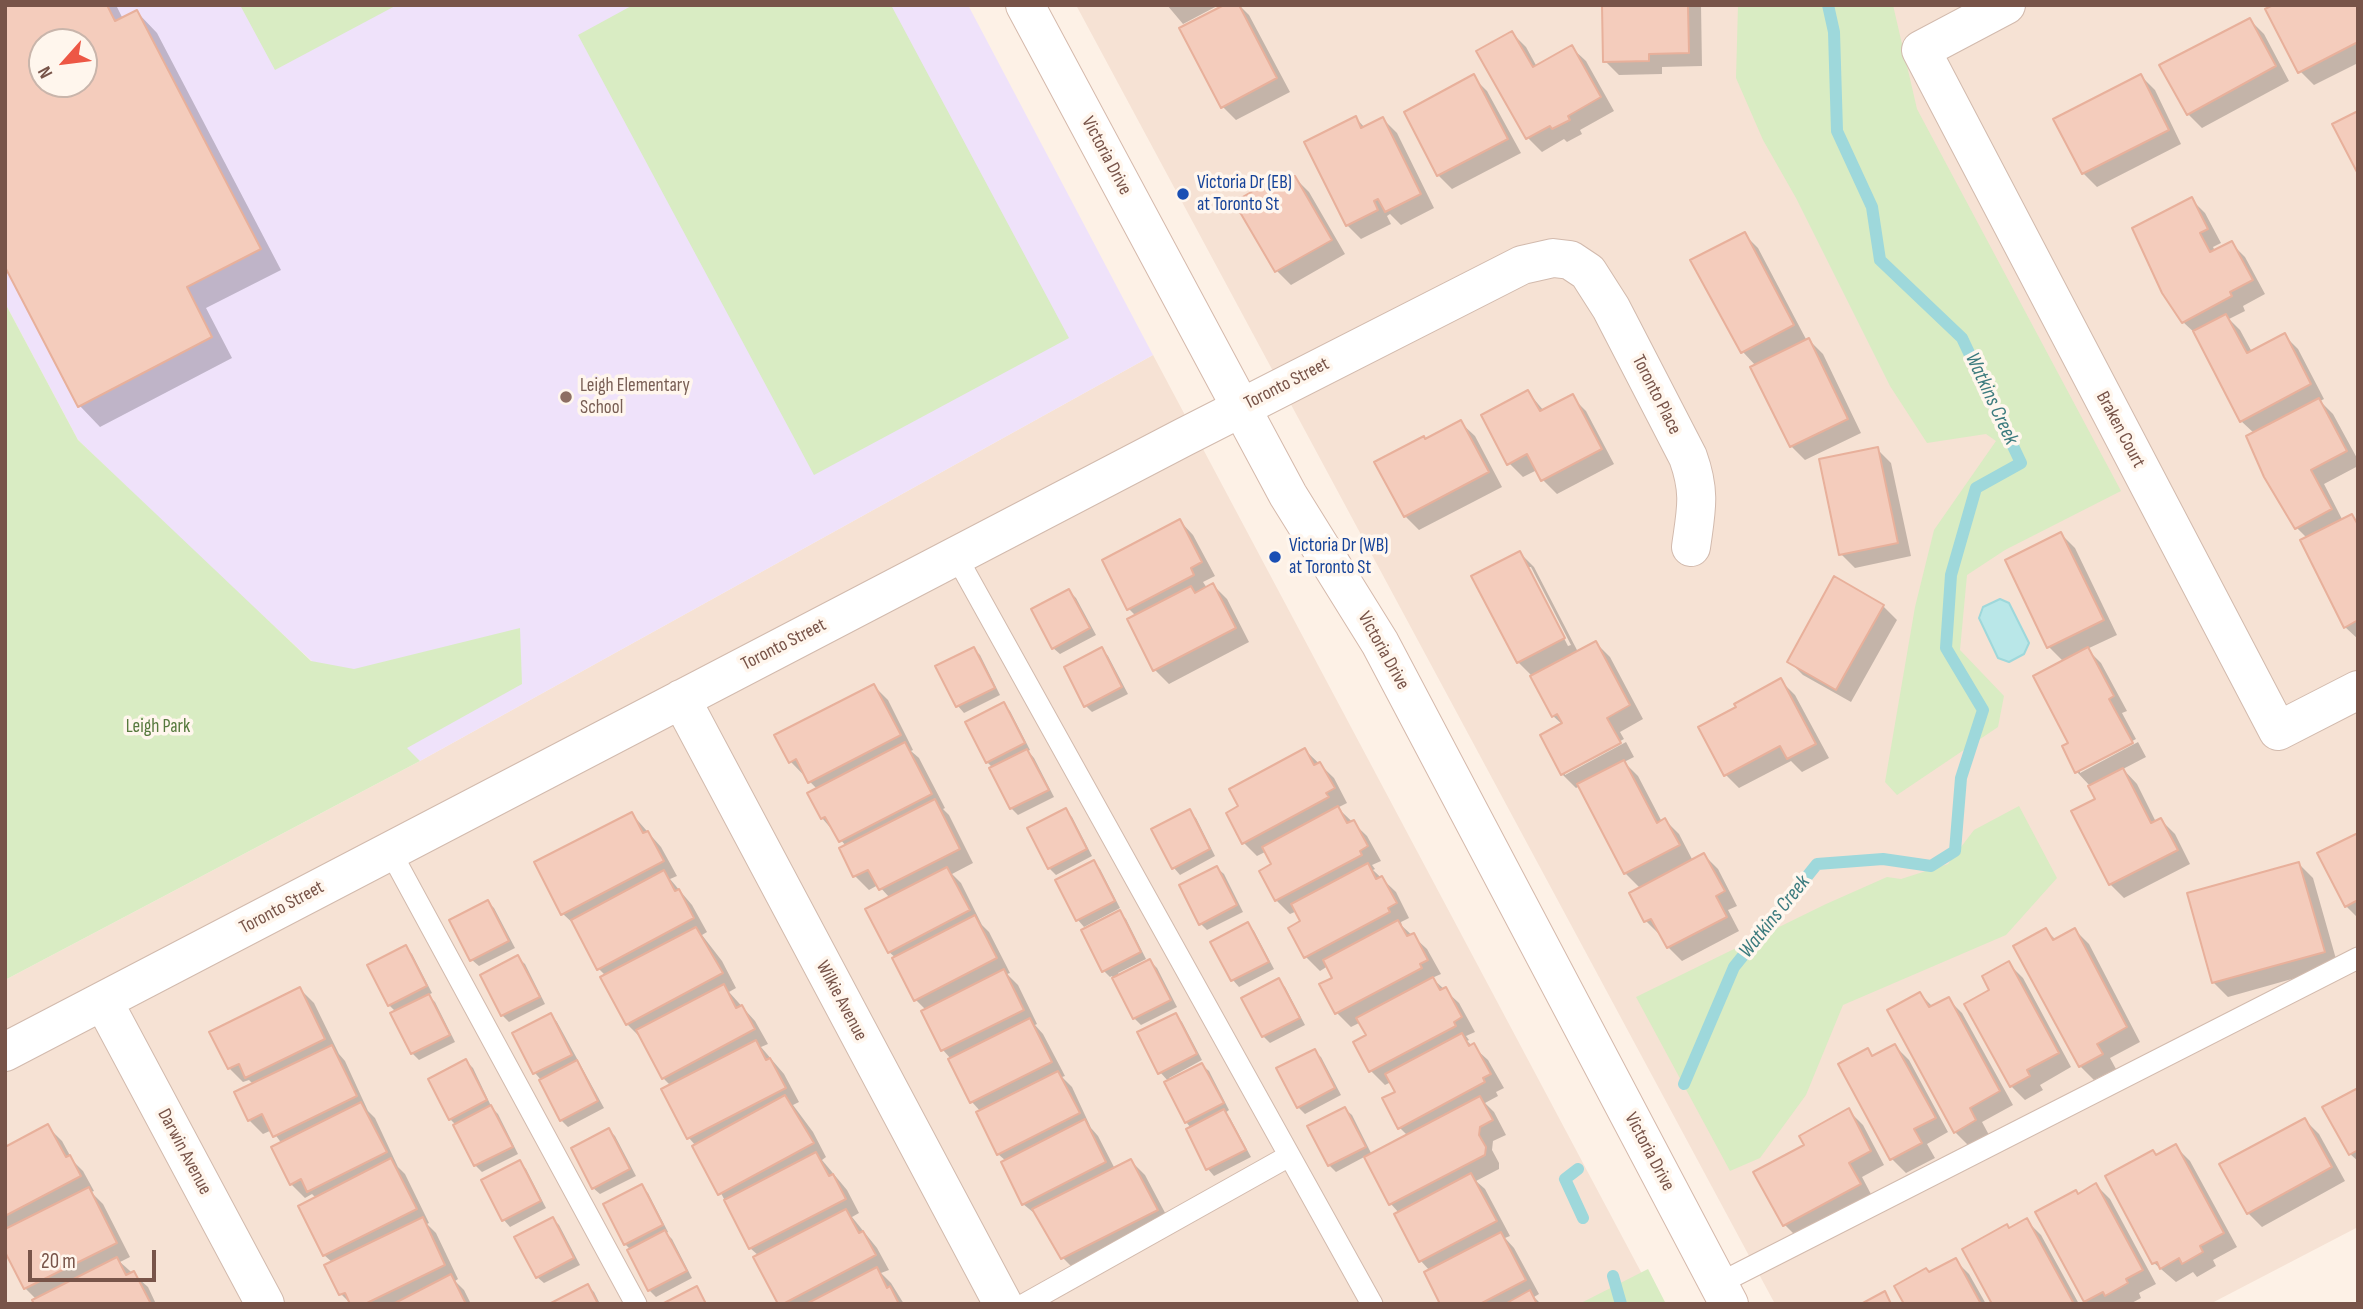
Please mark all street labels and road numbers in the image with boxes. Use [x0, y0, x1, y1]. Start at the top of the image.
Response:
street label: Victoria Drive [1076, 113, 1136, 199]
street label: Toronto Place [1626, 351, 1686, 439]
street label: Toronto Street [1241, 353, 1333, 415]
street label: Braken Court [2090, 388, 2150, 472]
street label: Victoria Drive [1352, 608, 1414, 694]
street label: Toronto Street [738, 614, 830, 676]
street label: Toronto Street [236, 876, 328, 940]
street label: Wilkie Avenue [810, 957, 872, 1045]
street label: Darwin Avenue [152, 1105, 216, 1199]
street label: Victoria Drive [1619, 1109, 1679, 1195]

